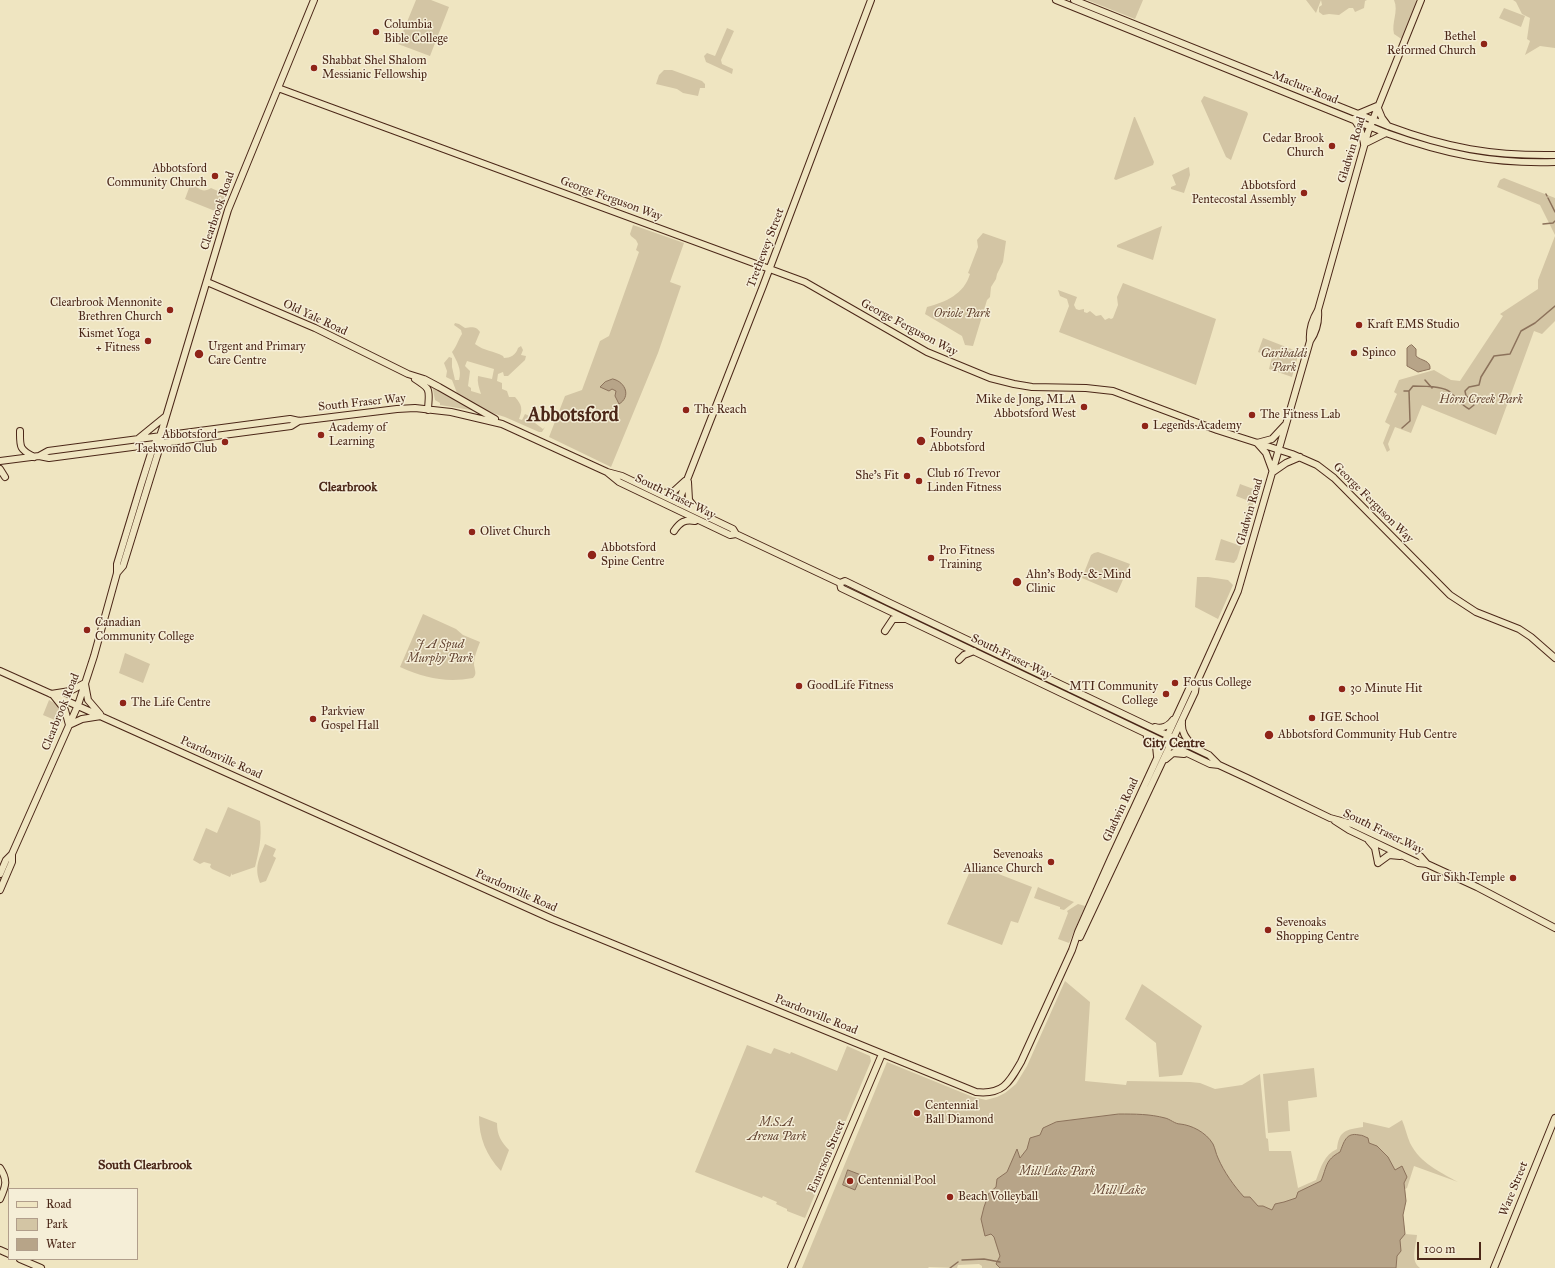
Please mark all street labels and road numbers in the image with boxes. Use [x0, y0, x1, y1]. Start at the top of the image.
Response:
street label: Maclure Road [1270, 68, 1340, 108]
street label: Gladwin Road [1335, 115, 1369, 185]
street label: Clearbrook Road [198, 170, 238, 252]
street label: George Ferguson Way [558, 174, 664, 224]
street label: Trethewey Street [744, 206, 788, 290]
street label: George Ferguson Way [858, 296, 960, 360]
street label: Old Yale Road [281, 297, 349, 339]
street label: South Fraser Way [318, 391, 406, 415]
street label: George Ferguson Way [1330, 460, 1416, 546]
street label: South Fraser Way [632, 471, 718, 523]
street label: Gladwin Road [1234, 477, 1266, 547]
street label: South Fraser Way [968, 631, 1054, 683]
street label: Clearbrook Road [39, 671, 83, 753]
street label: Peardonville Road [178, 733, 264, 783]
street label: Gladwin Road [1100, 776, 1142, 844]
street label: South Fraser Way [1340, 806, 1426, 858]
street label: Peardonville Road [473, 866, 559, 916]
street label: Peardonville Road [772, 992, 860, 1038]
street label: Emerson Street [805, 1118, 849, 1196]
street label: Ware Street [1497, 1160, 1531, 1218]

